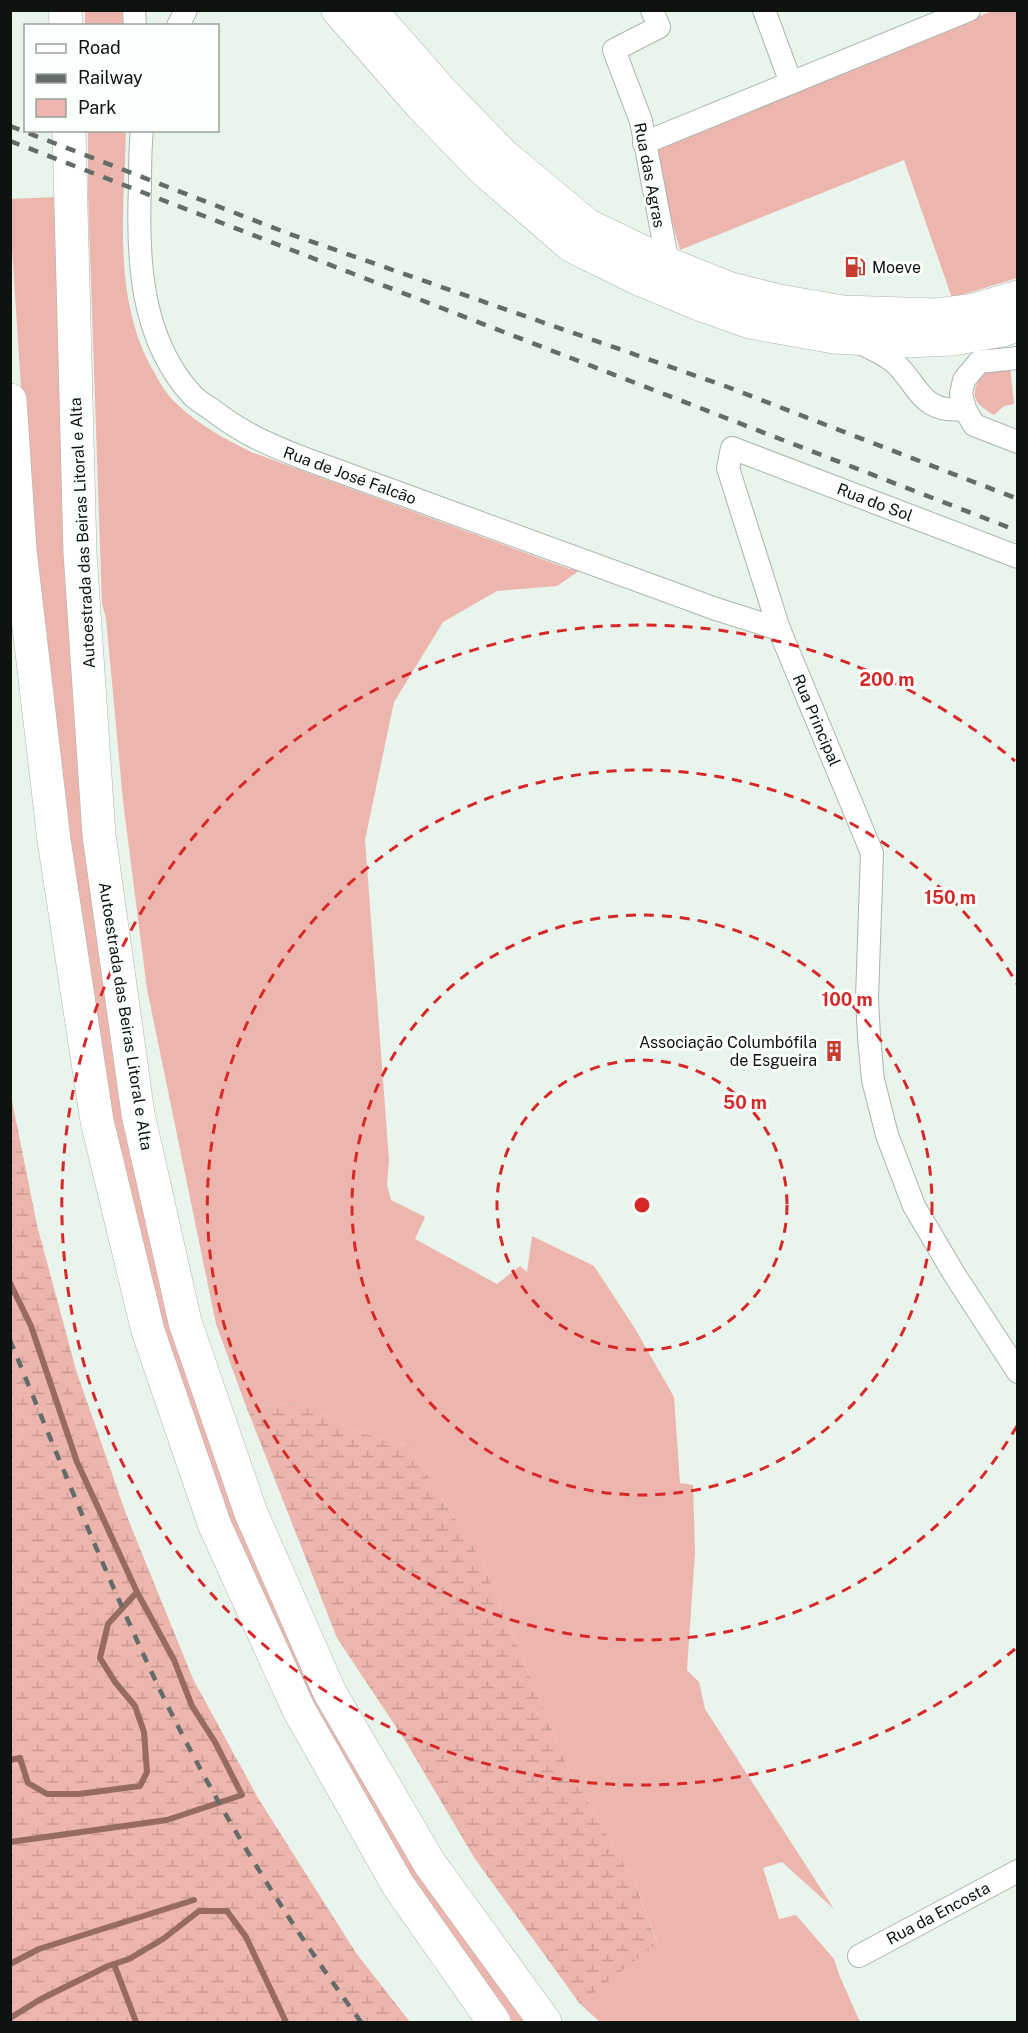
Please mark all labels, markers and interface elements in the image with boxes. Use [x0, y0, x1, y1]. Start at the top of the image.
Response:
legend [24, 24, 219, 132]
text: Road [78, 37, 121, 58]
text: Railway [78, 67, 143, 88]
text: Park [78, 97, 116, 118]
street label: Rua das Agras [630, 121, 669, 229]
fuel station icon: Moeve [843, 255, 867, 279]
place label: Moeve [872, 258, 921, 277]
street label: Autoestrada das Beiras Litoral e Alta [66, 397, 99, 669]
street label: Rua de José Falcão [281, 443, 419, 508]
street label: Rua do Sol [834, 479, 915, 526]
text: 200 m [860, 669, 914, 690]
street label: Rua Principal [789, 671, 845, 769]
street label: Autoestrada das Beiras Litoral e Alta [95, 881, 156, 1152]
text: 150 m [924, 887, 976, 908]
text: 100 m [821, 989, 873, 1010]
place label: Associação Columbófila de Esgueira [639, 1033, 817, 1070]
building icon: Associação Columbófila de Esgueira [822, 1039, 846, 1063]
text: 50 m [723, 1092, 767, 1113]
centre of rings [632, 1195, 652, 1215]
street label: Rua da Encosta [883, 1878, 993, 1949]

